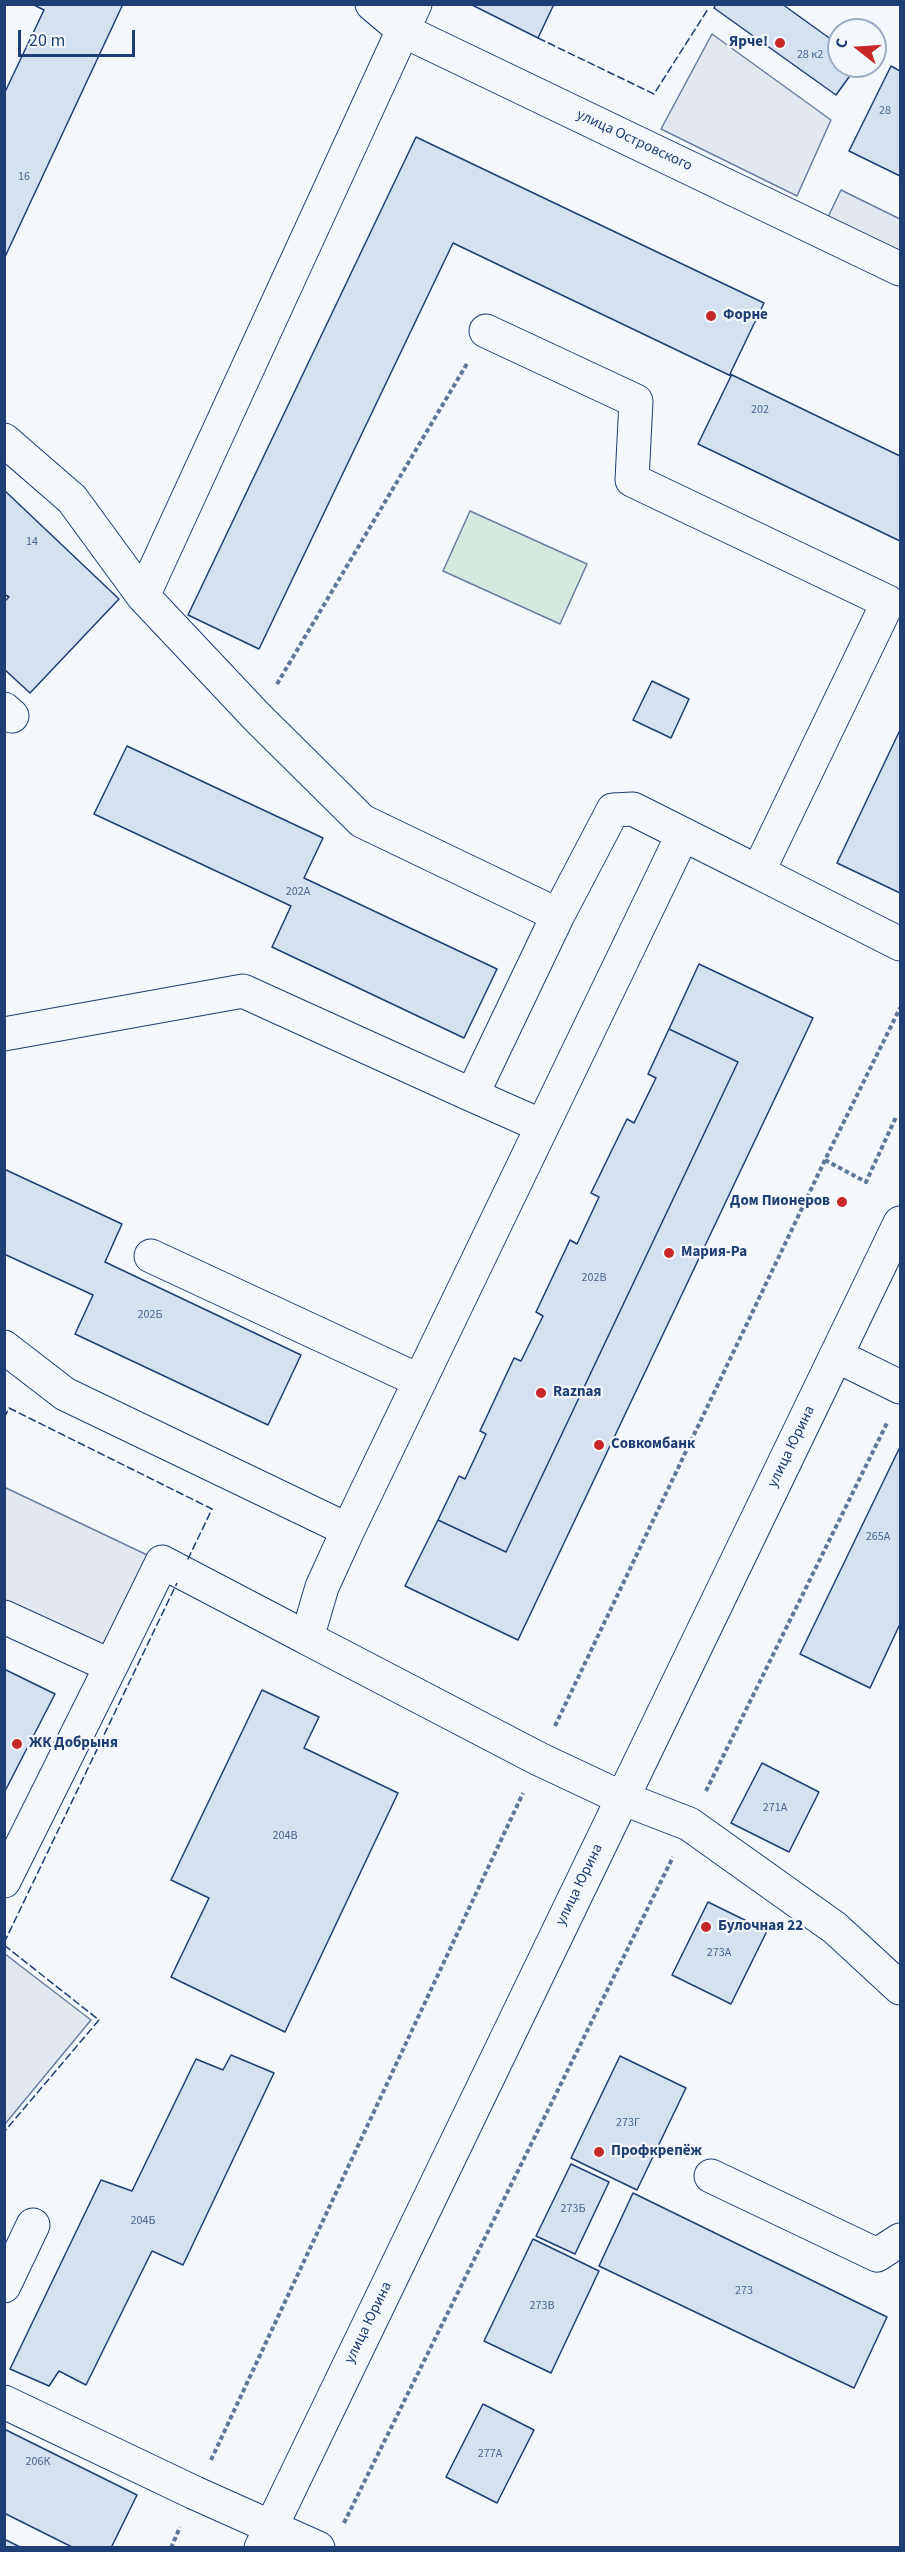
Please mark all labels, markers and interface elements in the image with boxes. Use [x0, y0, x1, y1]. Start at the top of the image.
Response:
scale bar [21, 18, 138, 56]
north arrow [827, 18, 887, 78]
text: 20 m [29, 28, 65, 53]
place label: Ярче! [729, 34, 768, 52]
marker: Ярче! [773, 36, 787, 50]
text: С [830, 36, 854, 51]
house number: 28 к2 [797, 48, 823, 62]
house number: 28 [879, 104, 891, 118]
street label: улица Островского [573, 106, 695, 176]
house number: 16 [18, 170, 30, 184]
place label: Форне [723, 307, 768, 325]
marker: Форне [704, 309, 718, 323]
house number: 202 [751, 403, 769, 417]
house number: 14 [26, 535, 38, 549]
house number: 202А [286, 885, 310, 899]
place label: Дом Пионеров [730, 1193, 830, 1211]
marker: Дом Пионеров [835, 1195, 849, 1209]
place label: Мария-Ра [681, 1244, 747, 1262]
marker: Мария-Ра [662, 1246, 676, 1260]
house number: 202В [582, 1271, 606, 1285]
house number: 202Б [138, 1308, 162, 1322]
place label: Raznaя [553, 1384, 602, 1402]
marker: Raznaя [534, 1386, 548, 1400]
street label: улица Юрина [764, 1403, 820, 1491]
place label: Совкомбанк [611, 1436, 695, 1454]
marker: Совкомбанк [592, 1438, 606, 1452]
house number: 265А [866, 1530, 890, 1544]
place label: ЖК Добрыня [29, 1735, 118, 1753]
marker: ЖК Добрыня [10, 1737, 24, 1751]
house number: 271А [763, 1801, 787, 1815]
house number: 204В [273, 1829, 297, 1843]
street label: улица Юрина [552, 1841, 608, 1929]
place label: Булочная 22 [718, 1918, 803, 1936]
marker: Булочная 22 [699, 1920, 713, 1934]
house number: 273А [707, 1946, 731, 1960]
house number: 273Г [616, 2116, 640, 2130]
place label: Профкрепёж [611, 2143, 702, 2161]
marker: Профкрепёж [592, 2145, 606, 2159]
house number: 273Б [561, 2202, 585, 2216]
house number: 204Б [131, 2214, 155, 2228]
street label: улица Юрина [341, 2279, 397, 2367]
house number: 273 [735, 2284, 753, 2298]
house number: 273В [530, 2299, 554, 2313]
house number: 277А [478, 2447, 502, 2461]
house number: 206К [26, 2455, 50, 2469]

